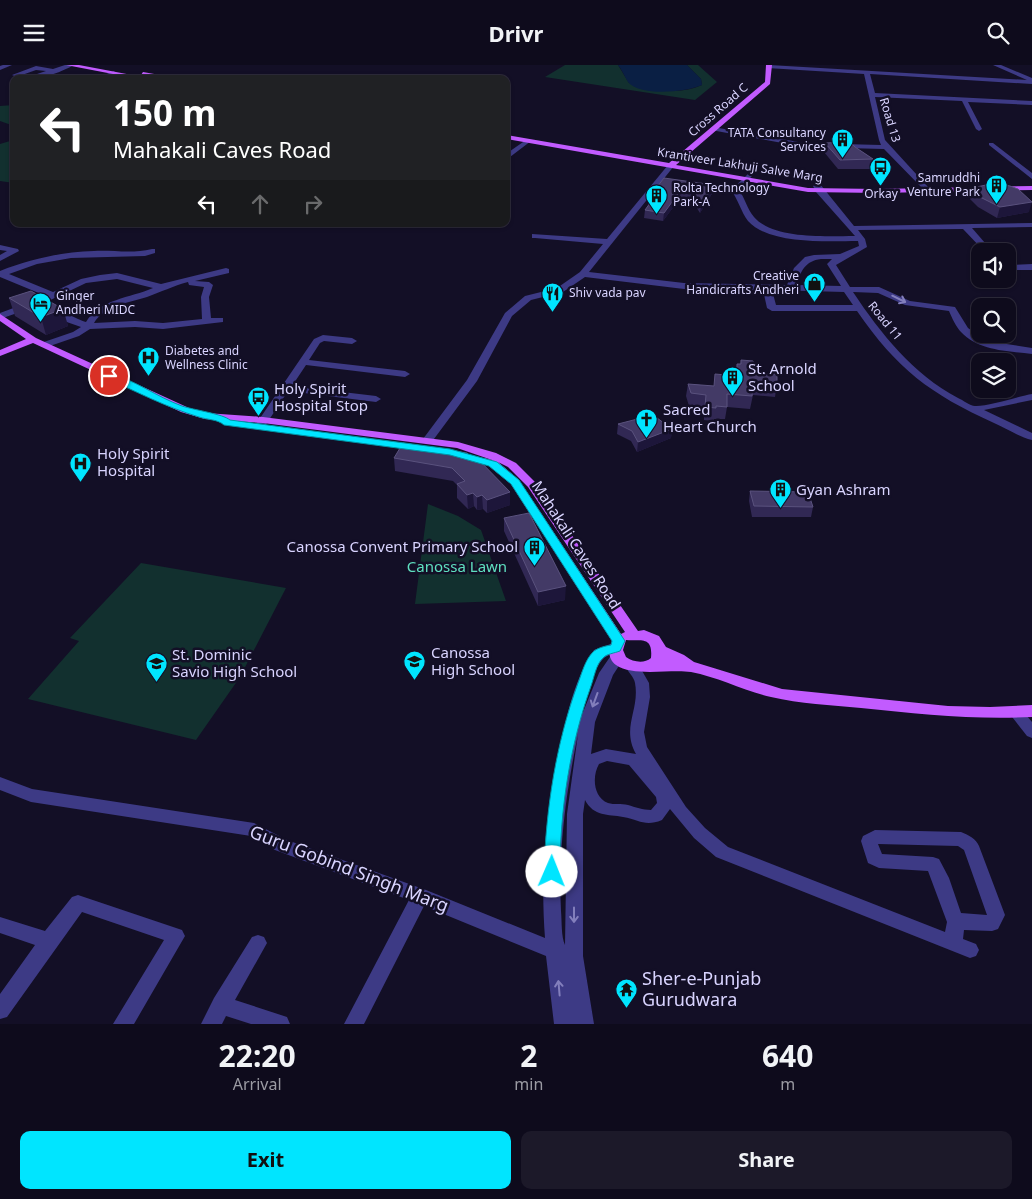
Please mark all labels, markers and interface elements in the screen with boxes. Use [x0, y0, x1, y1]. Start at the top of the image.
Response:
text: Drivr [489, 18, 543, 48]
icon: menu [20, 19, 48, 47]
icon: search [984, 19, 1012, 47]
street label: Cross Road C [684, 79, 751, 140]
text: 150 m [113, 89, 216, 136]
icon: left [30, 95, 95, 160]
street label: Road 13 [876, 96, 905, 144]
place label: TATA Consultancy Services [728, 124, 827, 155]
building icon: TATA Consultancy Services [830, 128, 854, 159]
text: Mahakali Caves Road [113, 134, 331, 164]
street label: Krantiveer Lakhuji Salve Marg [656, 143, 824, 186]
bus stop icon: Orkay [869, 155, 893, 186]
place label: Samruddhi Venture Park [907, 169, 981, 200]
building icon: Samruddhi Venture Park [984, 173, 1008, 204]
place label: Rolta Technology Park-A [673, 179, 770, 210]
building icon: Rolta Technology Park-A [645, 183, 669, 214]
place label: Orkay [864, 185, 899, 202]
icon: left [193, 190, 221, 218]
icon: ahead [246, 190, 274, 218]
icon: right [299, 190, 327, 218]
map controls [971, 243, 1016, 398]
button: sound [971, 243, 1016, 288]
place label: Creative Handicrafts Andheri [686, 267, 799, 298]
shop icon: Creative Handicrafts Andheri [803, 271, 827, 302]
restaurant icon: Shiv vada pav [541, 281, 565, 312]
place label: Shiv vada pav [569, 284, 646, 301]
place label: Ginger Andheri MIDC [56, 287, 136, 318]
hotel icon: Ginger Andheri MIDC [28, 291, 52, 322]
one-way arrow [891, 295, 906, 304]
street label: Road 11 [864, 298, 906, 344]
button: search [971, 298, 1016, 343]
place label: Diabetes and Wellness Clinic [165, 342, 248, 373]
hospital icon: Diabetes and Wellness Clinic [137, 346, 161, 377]
button: layers [971, 353, 1016, 398]
pin [88, 355, 130, 397]
place label: St. Arnold School [748, 358, 817, 395]
icon: arrive [95, 362, 123, 390]
building icon: St. Arnold School [720, 366, 744, 397]
place label: Holy Spirit Hospital Stop [274, 378, 368, 415]
bus stop icon: Holy Spirit Hospital Stop [246, 386, 270, 417]
place label: Sacred Heart Church [663, 399, 757, 436]
church icon: Sacred Heart Church [635, 407, 659, 438]
place label: Holy Spirit Hospital [97, 443, 170, 480]
hospital icon: Holy Spirit Hospital [69, 451, 93, 482]
street label: Mahakali Caves Road [528, 477, 626, 612]
building icon: Gyan Ashram [768, 478, 792, 509]
place label: Gyan Ashram [796, 479, 891, 499]
building icon: Canossa Convent Primary School [522, 535, 546, 566]
place label: Canossa Convent Primary School [287, 536, 518, 556]
park label: Canossa Lawn [407, 556, 507, 576]
place label: Canossa High School [431, 642, 515, 679]
place label: St. Dominic Savio High School [172, 644, 297, 681]
school or university icon: Canossa High School [403, 650, 427, 681]
school or university icon: St. Dominic Savio High School [144, 652, 168, 683]
one-way arrow [590, 692, 599, 708]
street label: Guru Gobind Singh Marg [246, 819, 452, 917]
position arrow [525, 845, 577, 897]
one-way arrow [569, 906, 579, 923]
place label: Sher-e-Punjab Gurudwara [642, 966, 761, 1011]
temple icon: Sher-e-Punjab Gurudwara [614, 977, 638, 1008]
one-way arrow [554, 980, 564, 996]
text: 22:20 [219, 1035, 296, 1076]
text: 2 [520, 1035, 537, 1076]
text: 640 [762, 1035, 813, 1076]
text: Arrival [233, 1073, 282, 1095]
text: min [514, 1073, 543, 1095]
text: m [780, 1073, 795, 1095]
button: Exit [20, 1131, 511, 1189]
button: Share [521, 1131, 1012, 1189]

